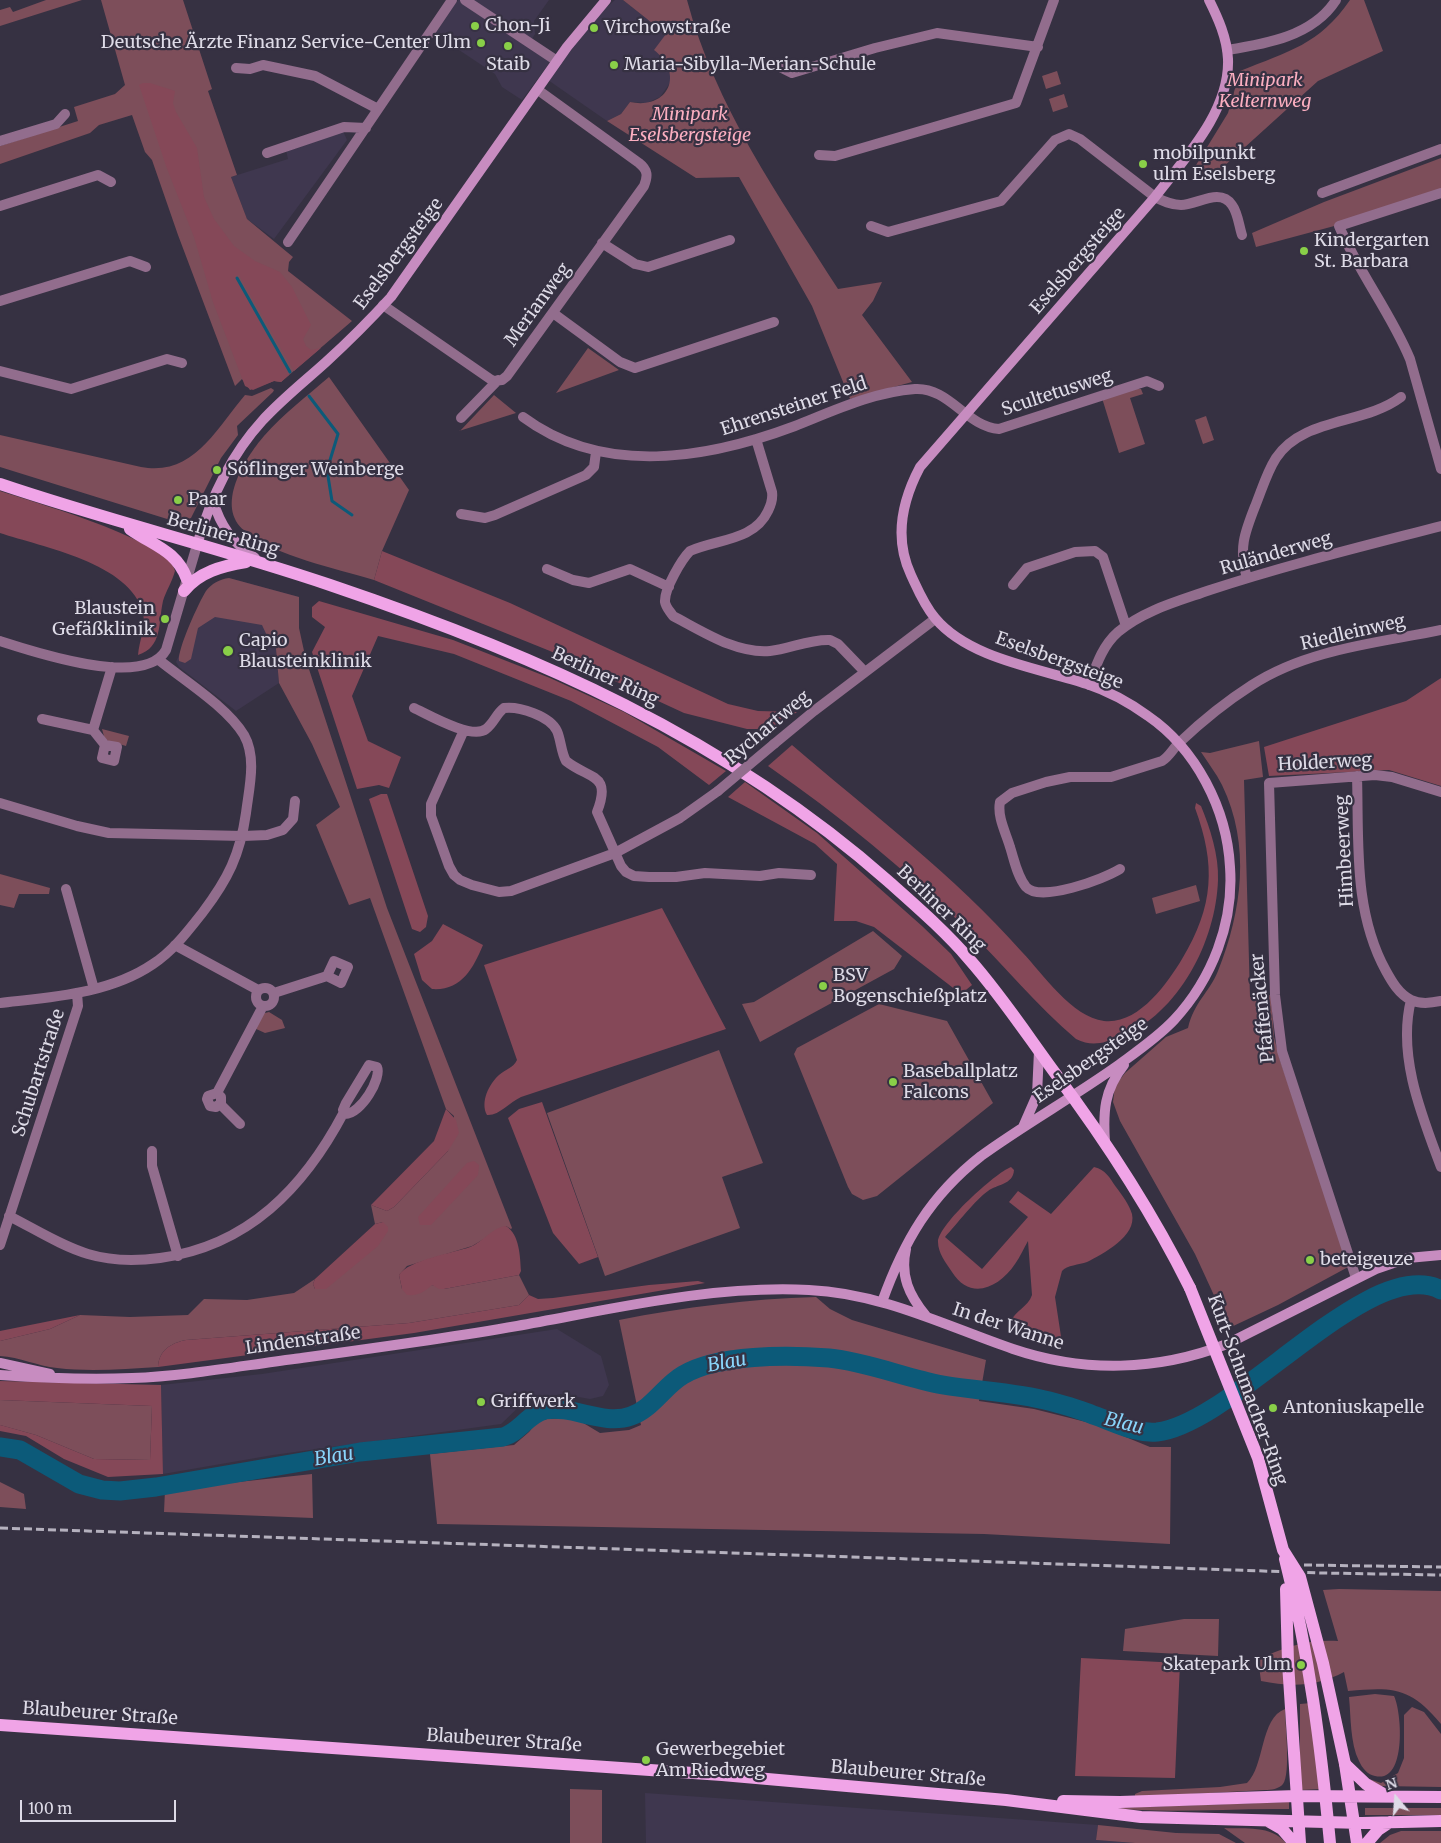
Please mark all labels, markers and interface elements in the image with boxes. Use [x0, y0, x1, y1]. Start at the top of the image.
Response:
place label: Chon-Ji [485, 15, 551, 37]
place label: Virchowstraße [604, 17, 731, 39]
marker: Chon-Ji [469, 20, 481, 32]
marker: Virchowstraße [588, 22, 600, 34]
place label: Deutsche Ärzte Finanz Service-Center Ulm [101, 32, 471, 54]
marker: Deutsche Ärzte Finanz Service-Center Ulm [475, 37, 487, 49]
marker: Staib [502, 40, 514, 52]
place label: Staib [486, 54, 530, 76]
place label: Maria-Sibylla-Merian-Schule [624, 54, 876, 76]
marker: Maria-Sibylla-Merian-Schule [608, 59, 620, 71]
park label: Minipark Kelternweg [1219, 70, 1311, 112]
park label: Minipark Eselsbergsteige [629, 104, 751, 146]
place label: mobilpunkt ulm Eselsberg [1153, 143, 1275, 186]
marker: mobilpunkt ulm Eselsberg [1137, 158, 1149, 170]
street label: Eselsbergsteige [350, 194, 448, 314]
street label: Eselsbergsteige [1026, 203, 1130, 319]
place label: Kindergarten St. Barbara [1314, 230, 1429, 272]
marker: Kindergarten St. Barbara [1298, 245, 1310, 257]
street label: Merianweg [501, 259, 575, 351]
street label: Scultetusweg [999, 365, 1115, 421]
street label: Ehrensteiner Feld [718, 373, 870, 441]
place label: Söflinger Weinberge [227, 459, 404, 481]
marker: Söflinger Weinberge [211, 464, 223, 476]
place label: Paar [188, 489, 227, 511]
marker: Paar [172, 494, 184, 506]
street label: Berliner Ring [164, 509, 282, 561]
street label: Ruländerweg [1218, 528, 1334, 580]
place label: Blaustein Gefäßklinik [52, 598, 155, 640]
street label: Riedleinweg [1299, 610, 1407, 656]
marker: Blaustein Gefäßklinik [159, 613, 171, 625]
street label: Eselsbergsteige [992, 628, 1126, 694]
place label: Capio Blausteinklinik [239, 630, 372, 672]
street label: Berliner Ring [548, 643, 662, 711]
marker: Capio Blausteinklinik [221, 644, 235, 658]
street label: Rychartweg [721, 686, 815, 770]
street label: Holderweg [1277, 750, 1373, 776]
street label: Himbeerweg [1331, 794, 1359, 908]
street label: Berliner Ring [892, 861, 990, 957]
street label: Pfaffenäcker [1247, 952, 1279, 1064]
place label: BSV Bogenschießplatz [833, 965, 987, 1008]
marker: BSV Bogenschießplatz [817, 980, 829, 992]
street label: Schubartstraße [8, 1006, 70, 1140]
street label: Eselsbergsteige [1030, 1014, 1152, 1108]
place label: Baseballplatz Falcons [903, 1061, 1018, 1104]
marker: Baseballplatz Falcons [887, 1076, 899, 1088]
place label: beteigeuze [1320, 1249, 1413, 1271]
marker: beteigeuze [1304, 1254, 1316, 1266]
street label: Kurt-Schumacher-Ring [1202, 1292, 1292, 1488]
street label: In der Wanne [950, 1299, 1066, 1355]
street label: Lindenstraße [244, 1322, 362, 1360]
water label: Blau [706, 1348, 748, 1378]
place label: Griffwerk [491, 1391, 576, 1413]
marker: Griffwerk [475, 1396, 487, 1408]
place label: Antoniuskapelle [1283, 1397, 1424, 1419]
marker: Antoniuskapelle [1267, 1402, 1279, 1414]
water label: Blau [1102, 1408, 1146, 1440]
water label: Blau [313, 1443, 355, 1471]
place label: Skatepark Ulm [1163, 1654, 1291, 1676]
marker: Skatepark Ulm [1295, 1659, 1307, 1671]
street label: Blaubeurer Straße [22, 1698, 178, 1730]
street label: Blaubeurer Straße [426, 1725, 582, 1757]
place label: Gewerbegebiet Am Riedweg [656, 1739, 785, 1782]
marker: Gewerbegebiet Am Riedweg [640, 1754, 652, 1766]
street label: Blaubeurer Straße [829, 1756, 987, 1792]
north arrow [1371, 1773, 1421, 1823]
text: N [1383, 1773, 1399, 1794]
scale bar [22, 1790, 179, 1822]
text: 100 m [28, 1799, 72, 1818]

